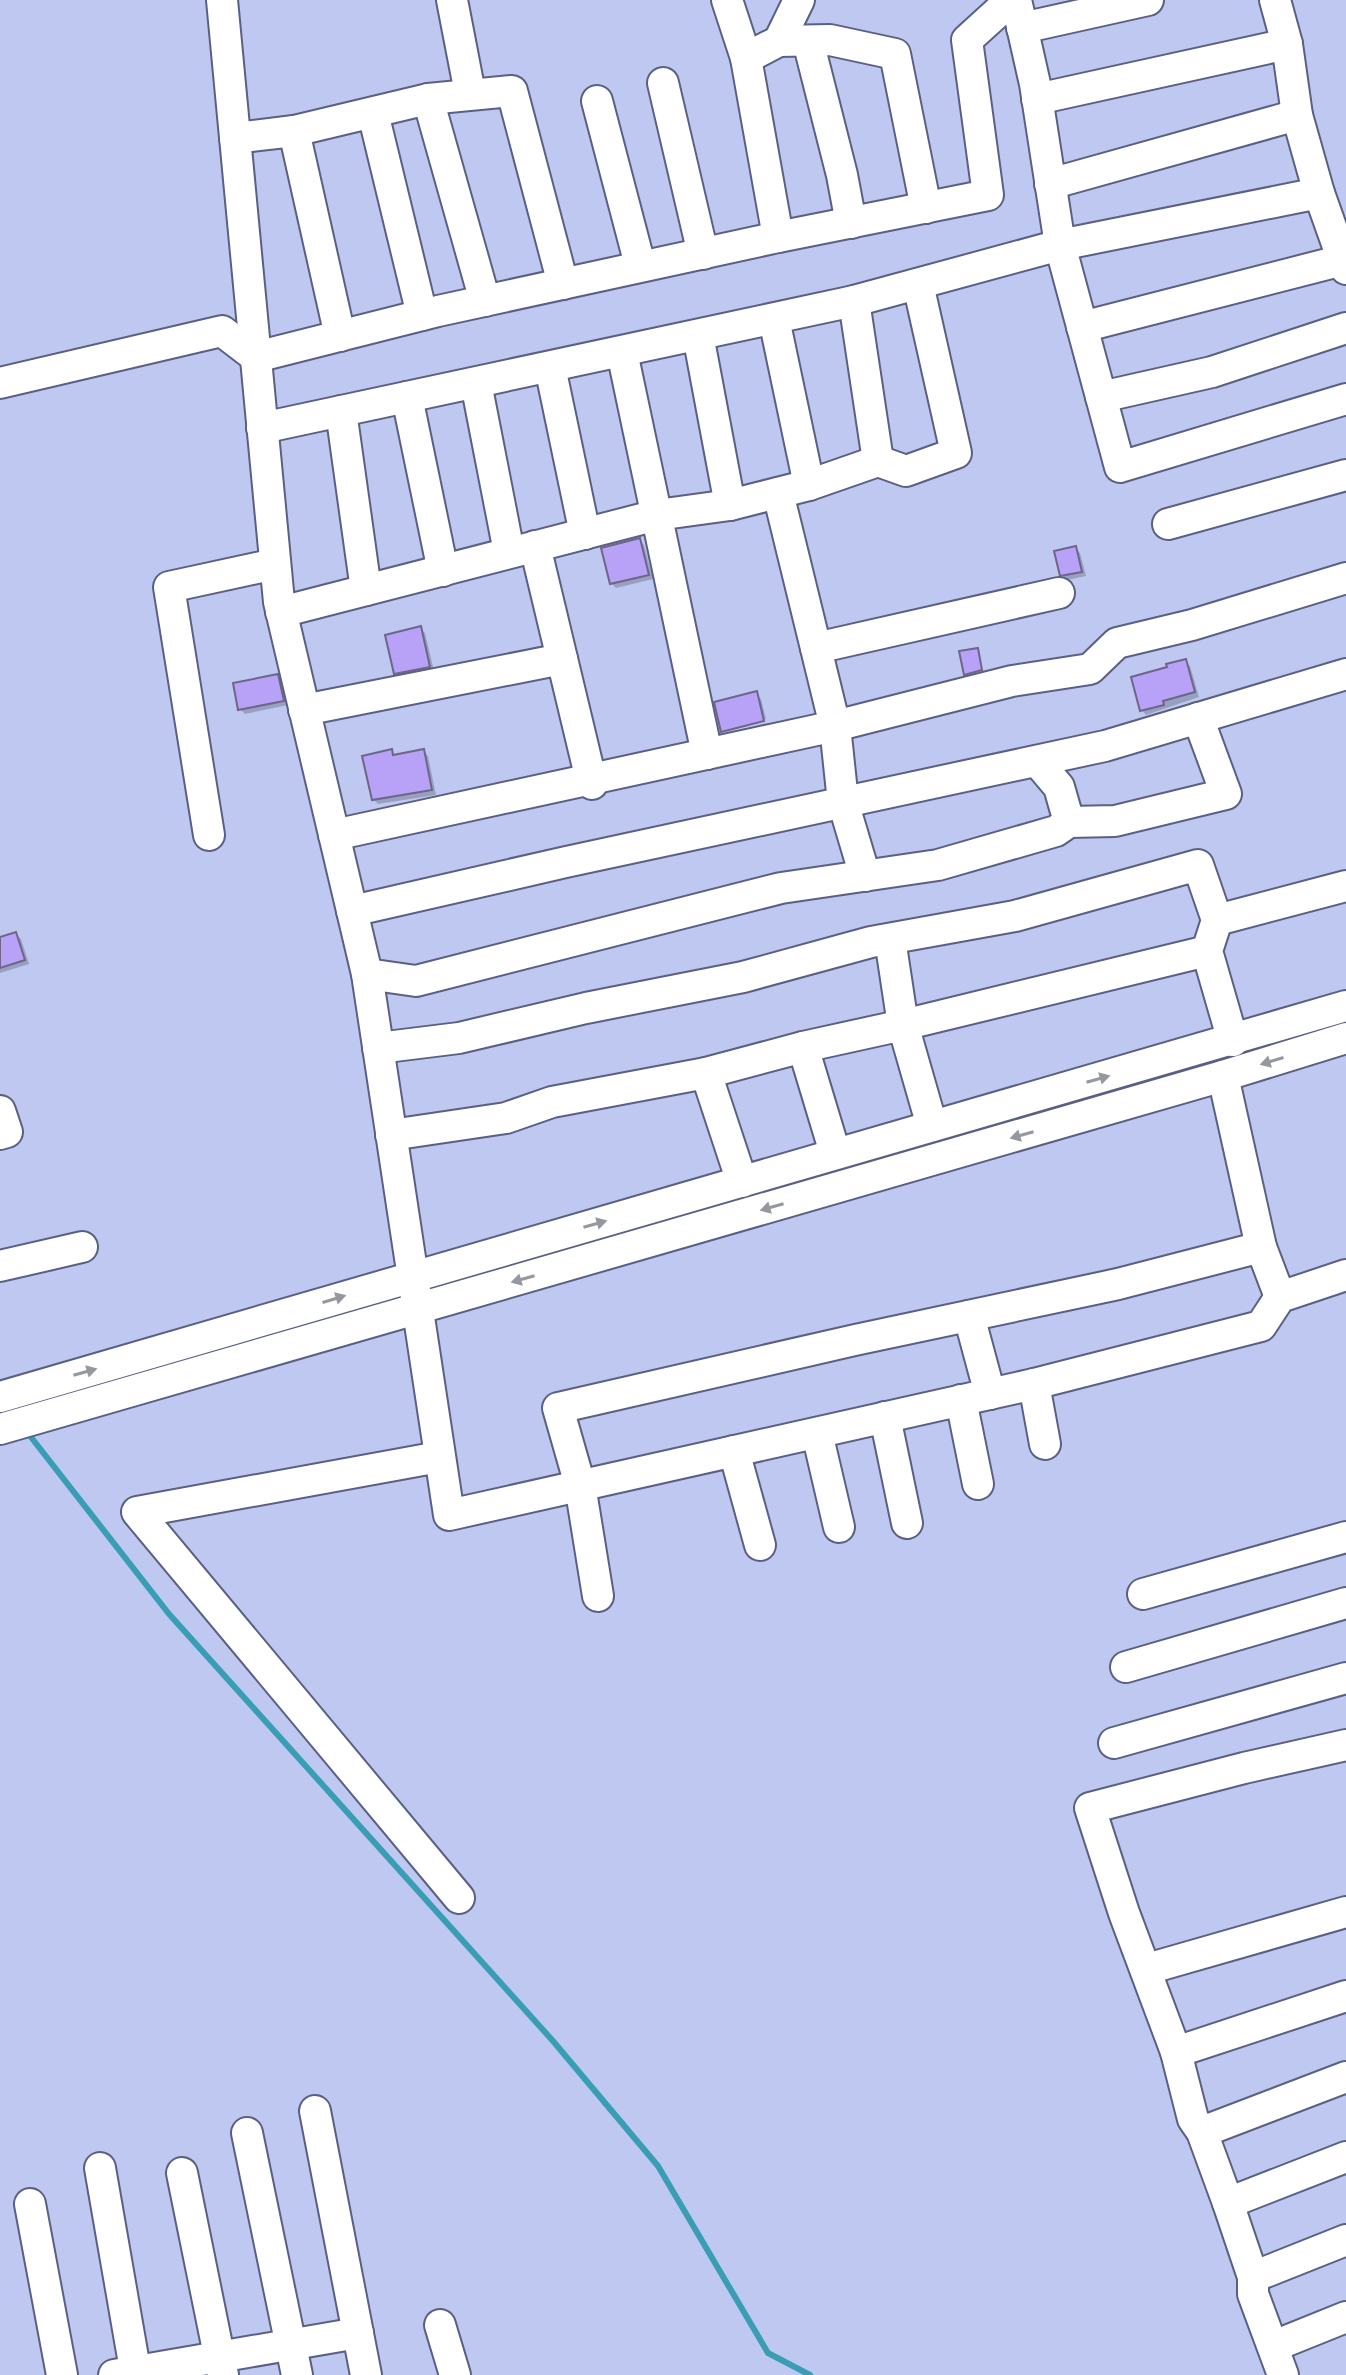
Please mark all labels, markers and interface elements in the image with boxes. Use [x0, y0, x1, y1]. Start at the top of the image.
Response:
one-way arrow [1259, 1055, 1283, 1068]
one-way arrow [1087, 1072, 1111, 1085]
one-way arrow [1010, 1129, 1034, 1142]
one-way arrow [760, 1201, 784, 1214]
one-way arrow [583, 1217, 607, 1230]
one-way arrow [510, 1274, 535, 1286]
one-way arrow [323, 1292, 347, 1305]
one-way arrow [73, 1365, 97, 1378]

